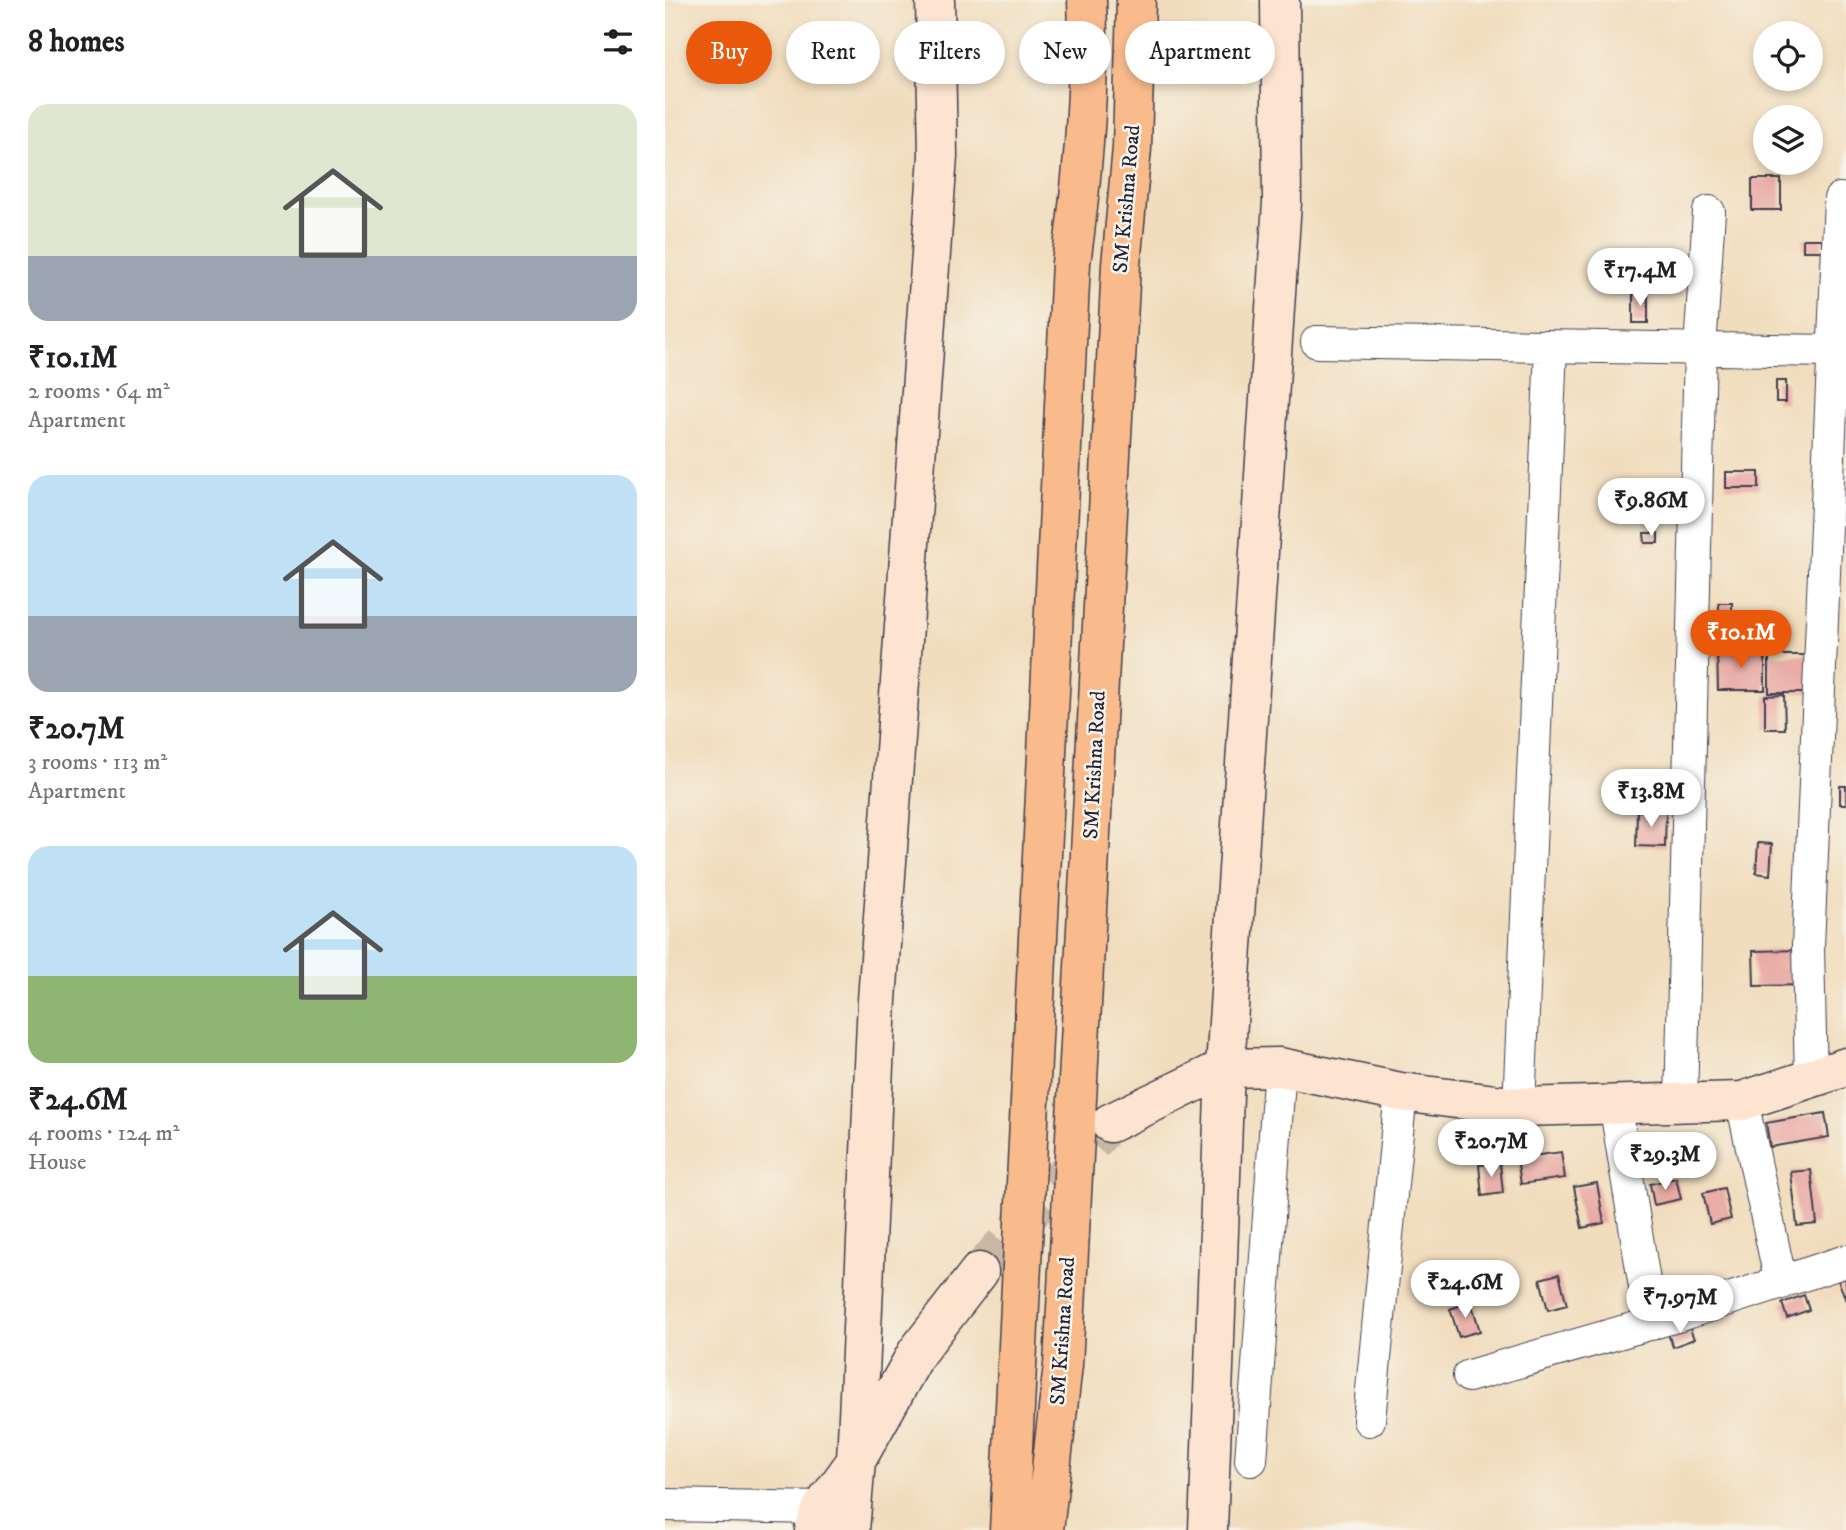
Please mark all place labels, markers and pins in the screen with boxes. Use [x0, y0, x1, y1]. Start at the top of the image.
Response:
pin: ₹17.4M [1583, 248, 1697, 308]
pin: ₹9.86M [1594, 478, 1708, 538]
pin: ₹10.1M [1684, 610, 1798, 670]
pin: ₹13.8M [1594, 770, 1708, 829]
pin: ₹20.7M [1434, 1120, 1548, 1179]
pin: ₹29.3M [1608, 1132, 1722, 1192]
pin: ₹24.6M [1408, 1260, 1522, 1320]
pin: ₹7.97M [1623, 1276, 1737, 1335]

